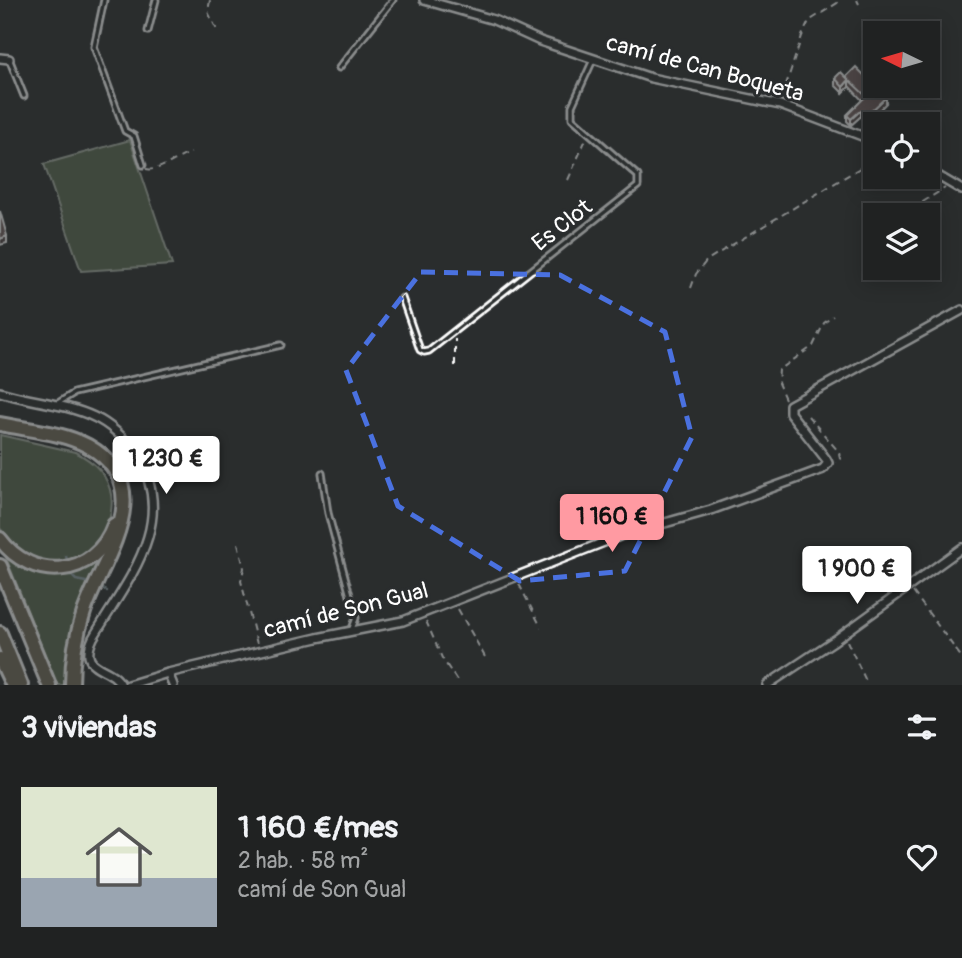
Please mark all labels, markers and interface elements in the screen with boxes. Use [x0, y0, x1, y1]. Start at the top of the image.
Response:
north arrow [863, 21, 940, 98]
map controls [863, 21, 940, 280]
street label: camí de Can Boqueta [603, 28, 807, 108]
button: locate [863, 112, 940, 189]
street label: Es Clot [526, 192, 598, 258]
button: layers [863, 203, 940, 280]
pin: 1 230 € [101, 436, 231, 496]
text: 1 230 € [129, 444, 203, 473]
pin: 1 160 € [547, 494, 677, 554]
text: 1 160 € [576, 502, 648, 531]
pin: 1 900 € [792, 546, 922, 606]
text: 1 900 € [818, 554, 896, 583]
street label: camí de Son Gual [261, 576, 431, 644]
icon: filters [903, 708, 941, 746]
text: 3 viviendas [21, 709, 156, 746]
text: 1 160 €/mes [238, 809, 398, 846]
icon: home [77, 815, 161, 899]
icon: heart [903, 838, 941, 876]
text: 2 hab. · 58 m² [238, 846, 368, 875]
text: camí de Son Gual [238, 875, 407, 904]

